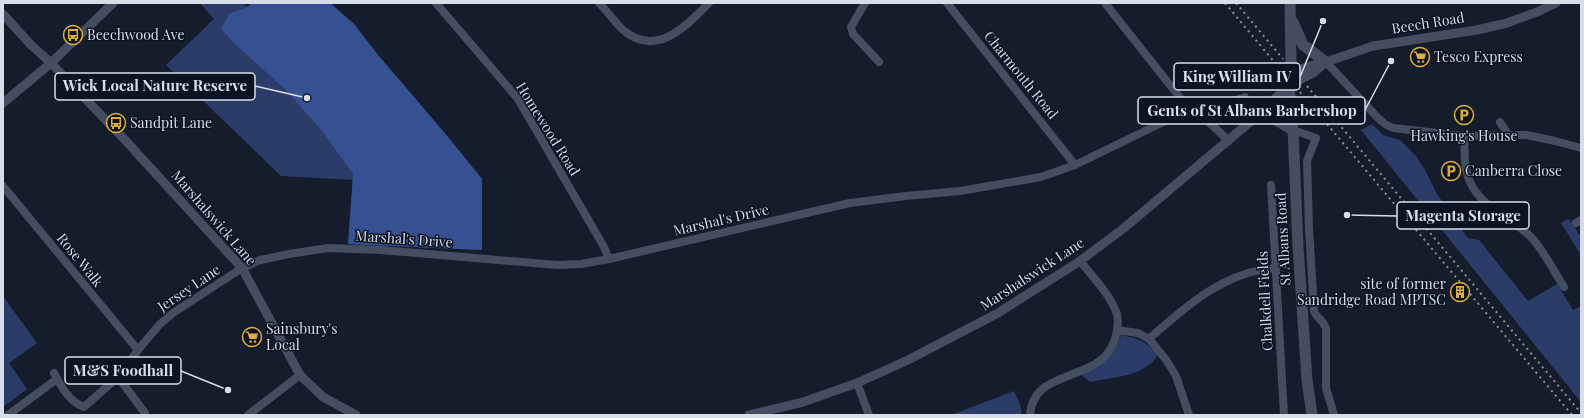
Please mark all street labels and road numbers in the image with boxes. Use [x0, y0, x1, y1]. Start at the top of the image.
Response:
street label: Beech Road [1390, 7, 1466, 38]
street label: Charmouth Road [980, 27, 1063, 123]
street label: Homewood Road [512, 78, 585, 179]
street label: Marshalswick Lane [168, 166, 261, 269]
street label: St Albans Road [1271, 192, 1294, 286]
street label: Marshal's Drive [671, 199, 771, 240]
street label: Marshal's Drive [355, 226, 453, 251]
street label: Rose Walk [53, 229, 108, 291]
street label: Marshalswick Lane [976, 233, 1087, 314]
street label: Chalkdell Fields [1252, 250, 1277, 352]
street label: Jersey Lane [153, 260, 224, 316]

